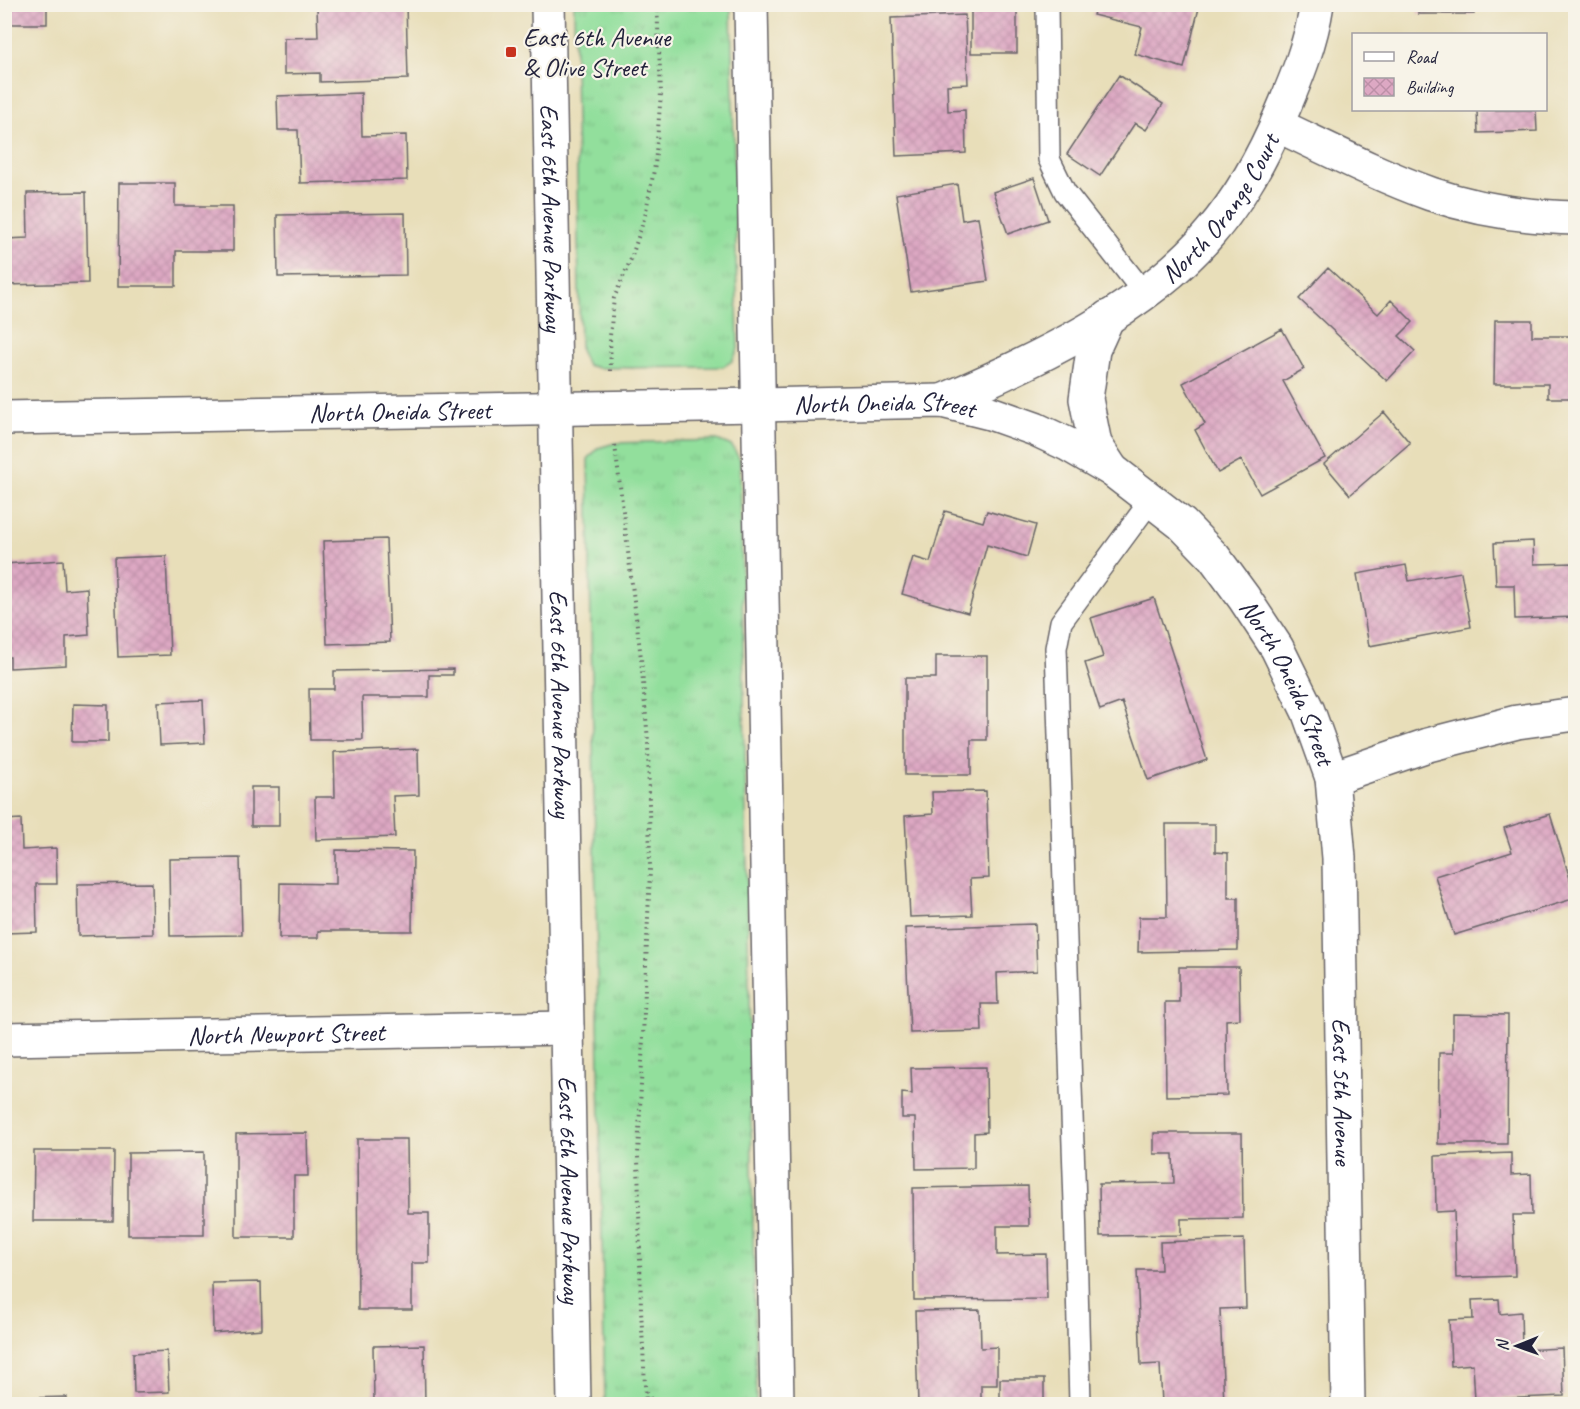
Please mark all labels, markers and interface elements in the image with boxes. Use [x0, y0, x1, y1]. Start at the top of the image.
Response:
place label: East 6th Avenue & Olive Street [523, 21, 672, 84]
legend [1352, 33, 1547, 111]
marker: East 6th Avenue & Olive Street [504, 45, 518, 59]
text: Road [1406, 46, 1439, 68]
text: Building [1406, 76, 1455, 98]
street label: East 6th Avenue Parkway [533, 104, 570, 334]
street label: North Orange Court [1154, 127, 1288, 290]
street label: North Oneida Street [794, 385, 981, 426]
street label: North Oneida Street [309, 394, 494, 430]
street label: East 6th Avenue Parkway [542, 590, 579, 820]
street label: North Oneida Street [1232, 593, 1343, 772]
street label: North Newport Street [187, 1016, 387, 1052]
street label: East 5th Avenue [1325, 1018, 1360, 1167]
street label: East 6th Avenue Parkway [551, 1076, 588, 1306]
north arrow [1487, 1316, 1547, 1376]
text: N [1493, 1338, 1513, 1351]

